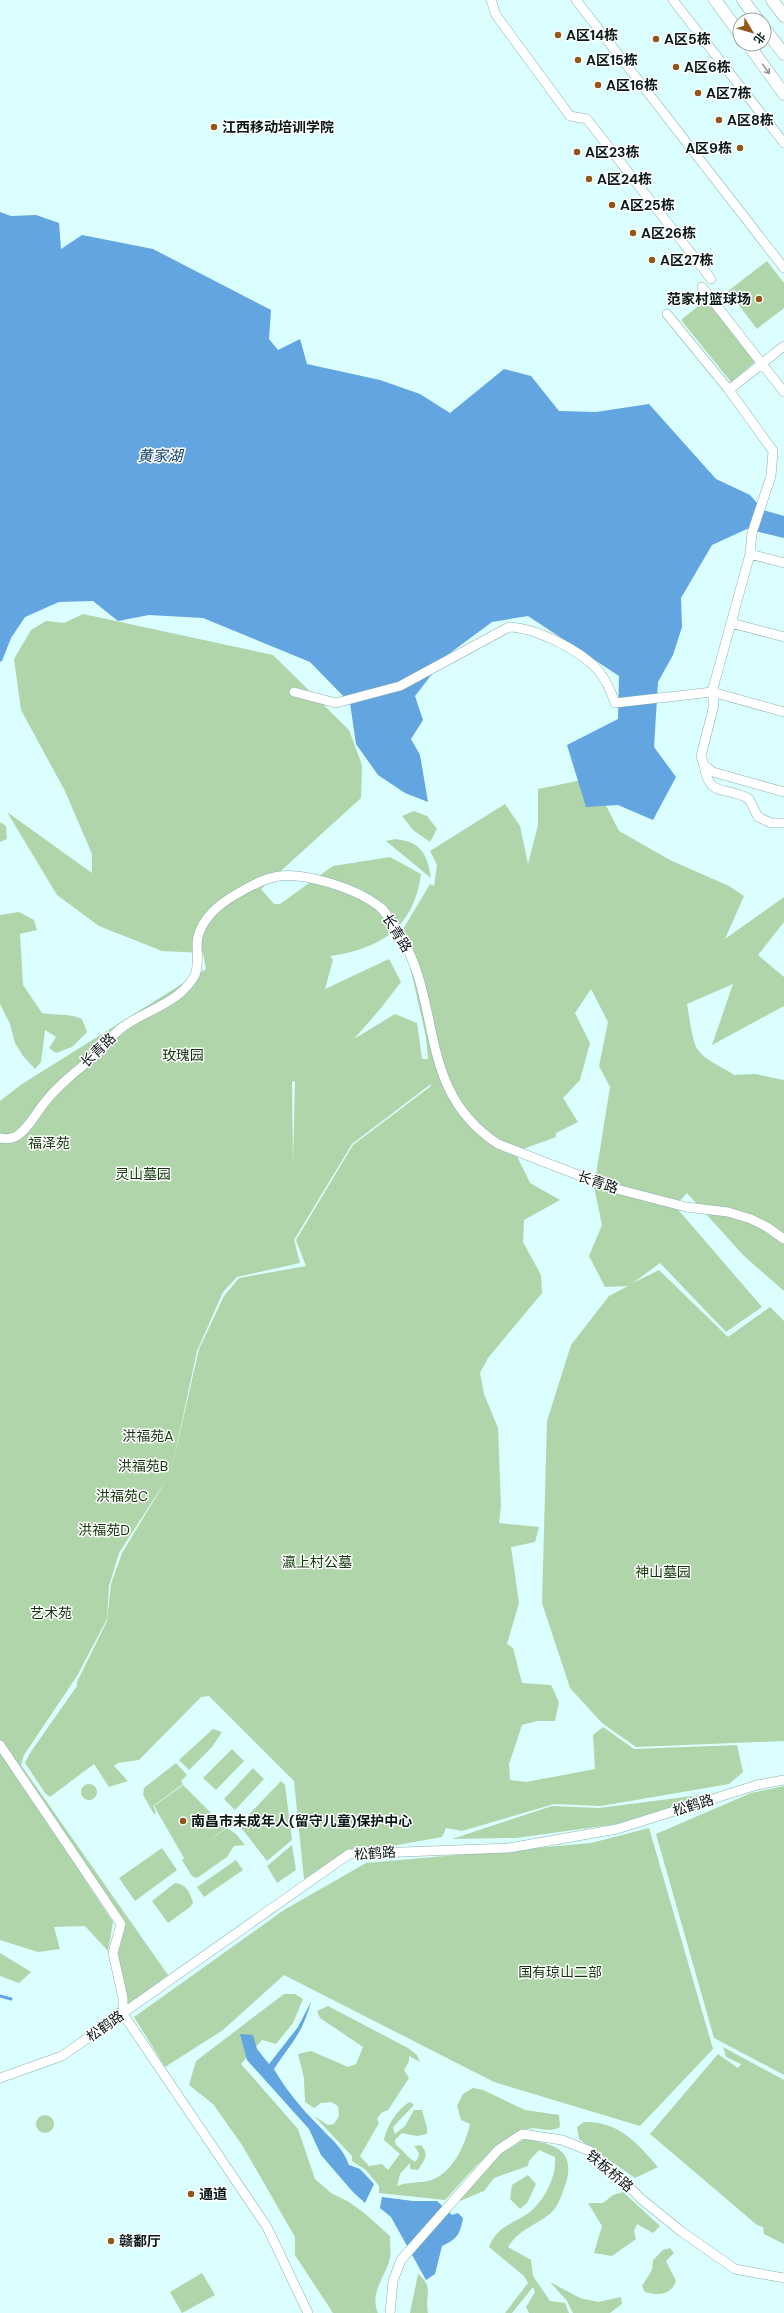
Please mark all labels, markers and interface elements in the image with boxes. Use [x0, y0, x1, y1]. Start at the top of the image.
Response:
north arrow [732, 12, 772, 52]
place label: A区14栋 [566, 26, 618, 44]
marker: A区14栋 [553, 30, 563, 40]
place label: A区5栋 [664, 30, 711, 48]
text: 北 [751, 30, 769, 47]
marker: A区5栋 [651, 34, 661, 44]
place label: A区15栋 [586, 51, 638, 69]
marker: A区15栋 [573, 55, 583, 65]
place label: A区6栋 [684, 58, 731, 76]
marker: A区6栋 [671, 62, 681, 72]
one-way arrow [762, 63, 770, 74]
place label: A区16栋 [606, 76, 658, 94]
marker: A区16栋 [593, 80, 603, 90]
place label: A区7栋 [706, 84, 751, 102]
marker: A区7栋 [693, 88, 703, 98]
place label: A区8栋 [727, 111, 774, 129]
marker: A区8栋 [714, 115, 724, 125]
place label: 江西移动培训学院 [222, 118, 334, 136]
marker: 江西移动培训学院 [209, 122, 219, 132]
place label: A区9栋 [685, 139, 732, 157]
place label: A区23栋 [585, 143, 639, 161]
marker: A区9栋 [735, 143, 745, 153]
marker: A区23栋 [572, 147, 582, 157]
place label: A区24栋 [597, 170, 652, 188]
marker: A区24栋 [584, 174, 594, 184]
place label: A区25栋 [620, 196, 675, 214]
marker: A区25栋 [607, 200, 617, 210]
place label: A区26栋 [641, 224, 696, 242]
marker: A区26栋 [628, 228, 638, 238]
place label: A区27栋 [660, 251, 713, 269]
marker: A区27栋 [647, 255, 657, 265]
place label: 范家村篮球场 [667, 290, 751, 308]
marker: 范家村篮球场 [754, 294, 764, 304]
water label: 黄家湖 [137, 446, 184, 466]
street label: 长青路 [378, 910, 416, 956]
street label: 长青路 [77, 1029, 119, 1071]
park label: 玫瑰园 [162, 1046, 204, 1064]
park label: 福泽苑 [28, 1134, 70, 1152]
park label: 灵山墓园 [115, 1165, 171, 1183]
street label: 长青路 [575, 1167, 621, 1197]
park label: 洪福苑A [122, 1427, 174, 1445]
park label: 洪福苑B [118, 1457, 168, 1475]
park label: 洪福苑C [96, 1487, 148, 1505]
park label: 洪福苑D [78, 1521, 130, 1539]
park label: 瀛上村公墓 [282, 1553, 352, 1571]
park label: 神山墓园 [635, 1563, 691, 1581]
park label: 艺术苑 [30, 1604, 72, 1622]
street label: 松鹤路 [670, 1790, 716, 1820]
place label: 南昌市未成年人(留守儿童)保护中心 [191, 1812, 412, 1830]
marker: 南昌市未成年人(留守儿童)保护中心 [178, 1816, 188, 1826]
street label: 松鹤路 [353, 1843, 397, 1863]
park label: 国有琼山二部 [518, 1963, 602, 1981]
street label: 松鹤路 [83, 2007, 127, 2045]
street label: 铁板桥路 [583, 2146, 637, 2196]
place label: 通道 [199, 2185, 227, 2203]
marker: 通道 [186, 2189, 196, 2199]
place label: 赣鄱厅 [119, 2232, 161, 2250]
marker: 赣鄱厅 [106, 2236, 116, 2246]

